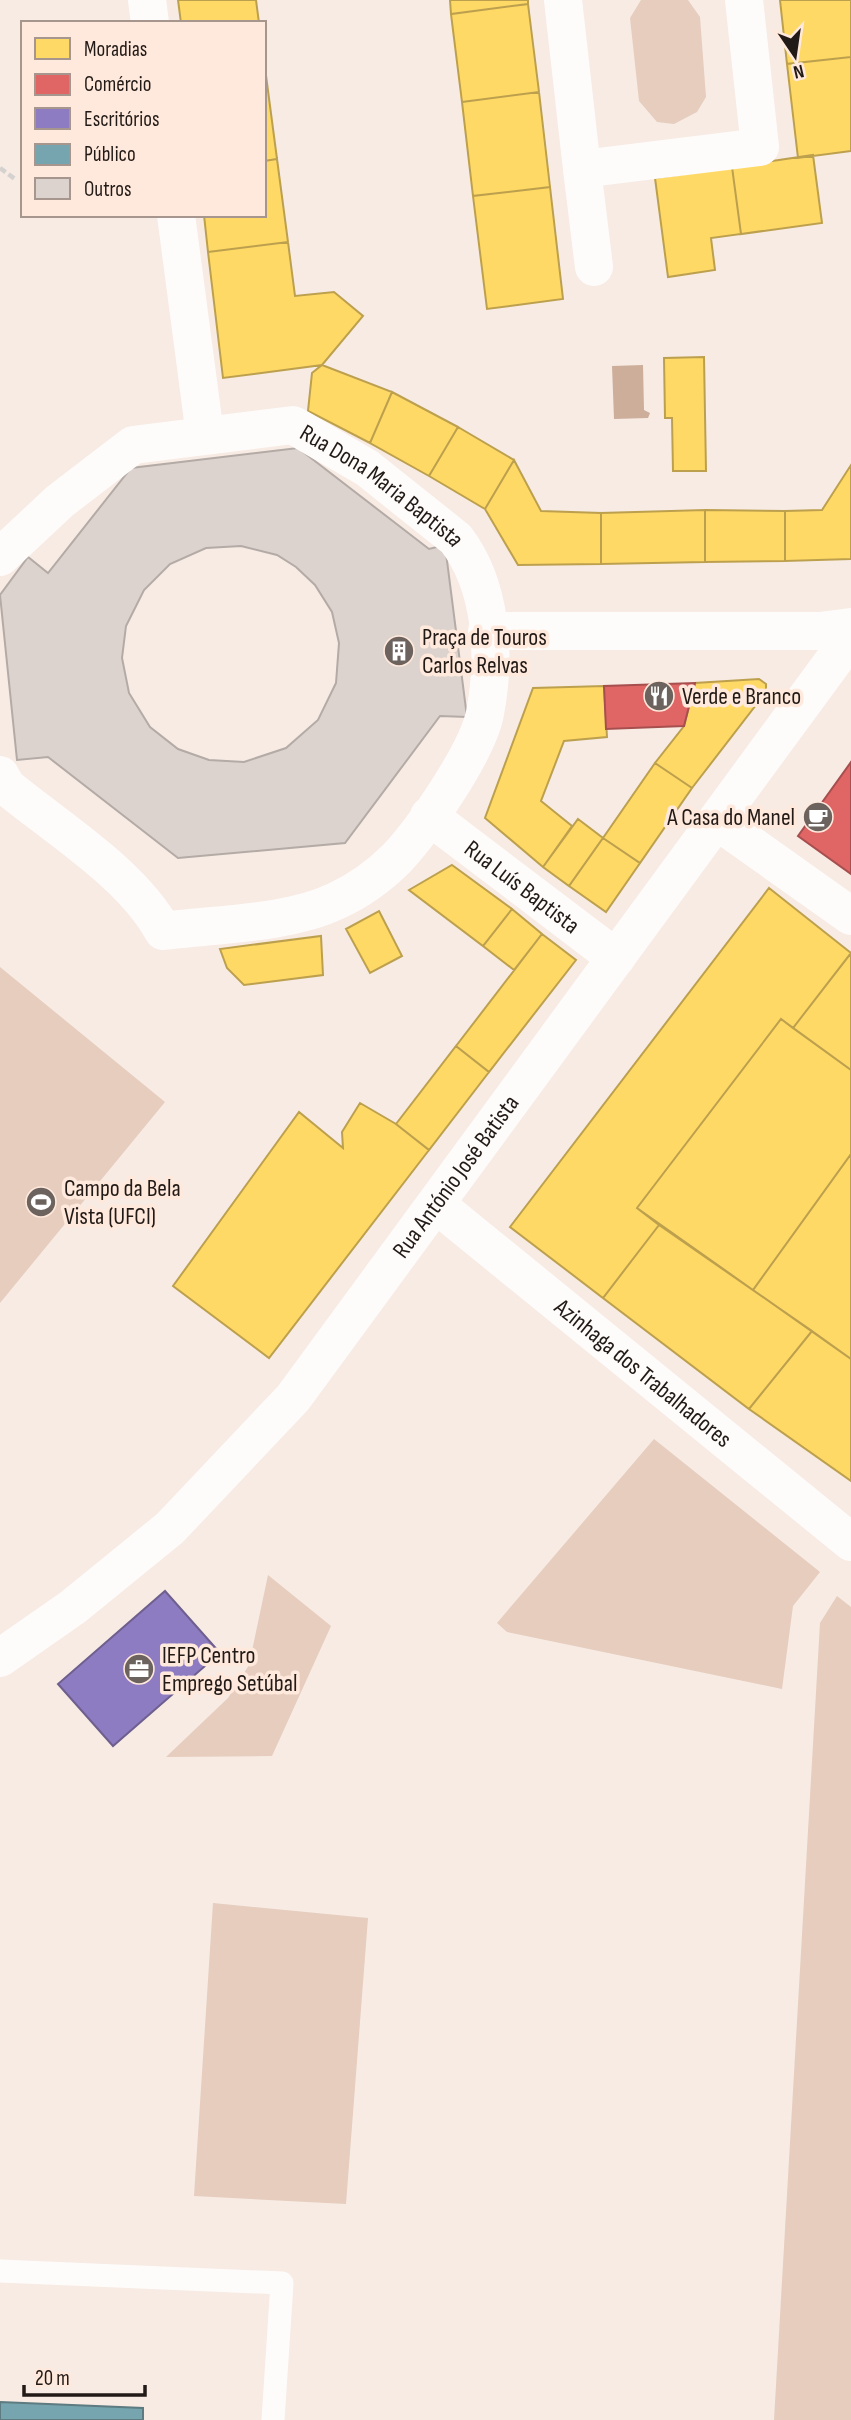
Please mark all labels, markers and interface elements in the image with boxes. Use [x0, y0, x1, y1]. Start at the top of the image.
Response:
legend [21, 21, 266, 217]
north arrow [760, 21, 830, 91]
text: Moradias [84, 37, 147, 62]
text: N [791, 59, 806, 83]
text: Comércio [84, 72, 151, 97]
text: Escritórios [84, 107, 160, 132]
text: Público [84, 142, 136, 167]
text: Outros [84, 177, 131, 202]
street label: Rua Dona Maria Baptista [295, 418, 471, 552]
place label: Praça de Touros Carlos Relvas [422, 623, 547, 680]
building icon: Praça de Touros Carlos Relvas [382, 634, 416, 668]
restaurant icon: Verde e Branco [642, 679, 676, 713]
place label: Verde e Branco [682, 682, 801, 711]
cafe icon: A Casa do Manel [801, 800, 835, 834]
place label: A Casa do Manel [666, 803, 795, 832]
street label: Rua Luís Baptista [459, 834, 585, 940]
street label: Rua António José Batista [386, 1089, 525, 1264]
place label: Campo da Bela Vista (UFCI) [64, 1174, 181, 1231]
sports icon: Campo da Bela Vista (UFCI) [24, 1185, 58, 1219]
street label: Azinhaga dos Trabalhadores [548, 1292, 738, 1454]
place label: IEFP Centro Emprego Setúbal [162, 1641, 297, 1698]
office icon: IEFP Centro Emprego Setúbal [122, 1652, 156, 1686]
scale bar [24, 2354, 145, 2398]
text: 20 m [35, 2366, 70, 2391]

